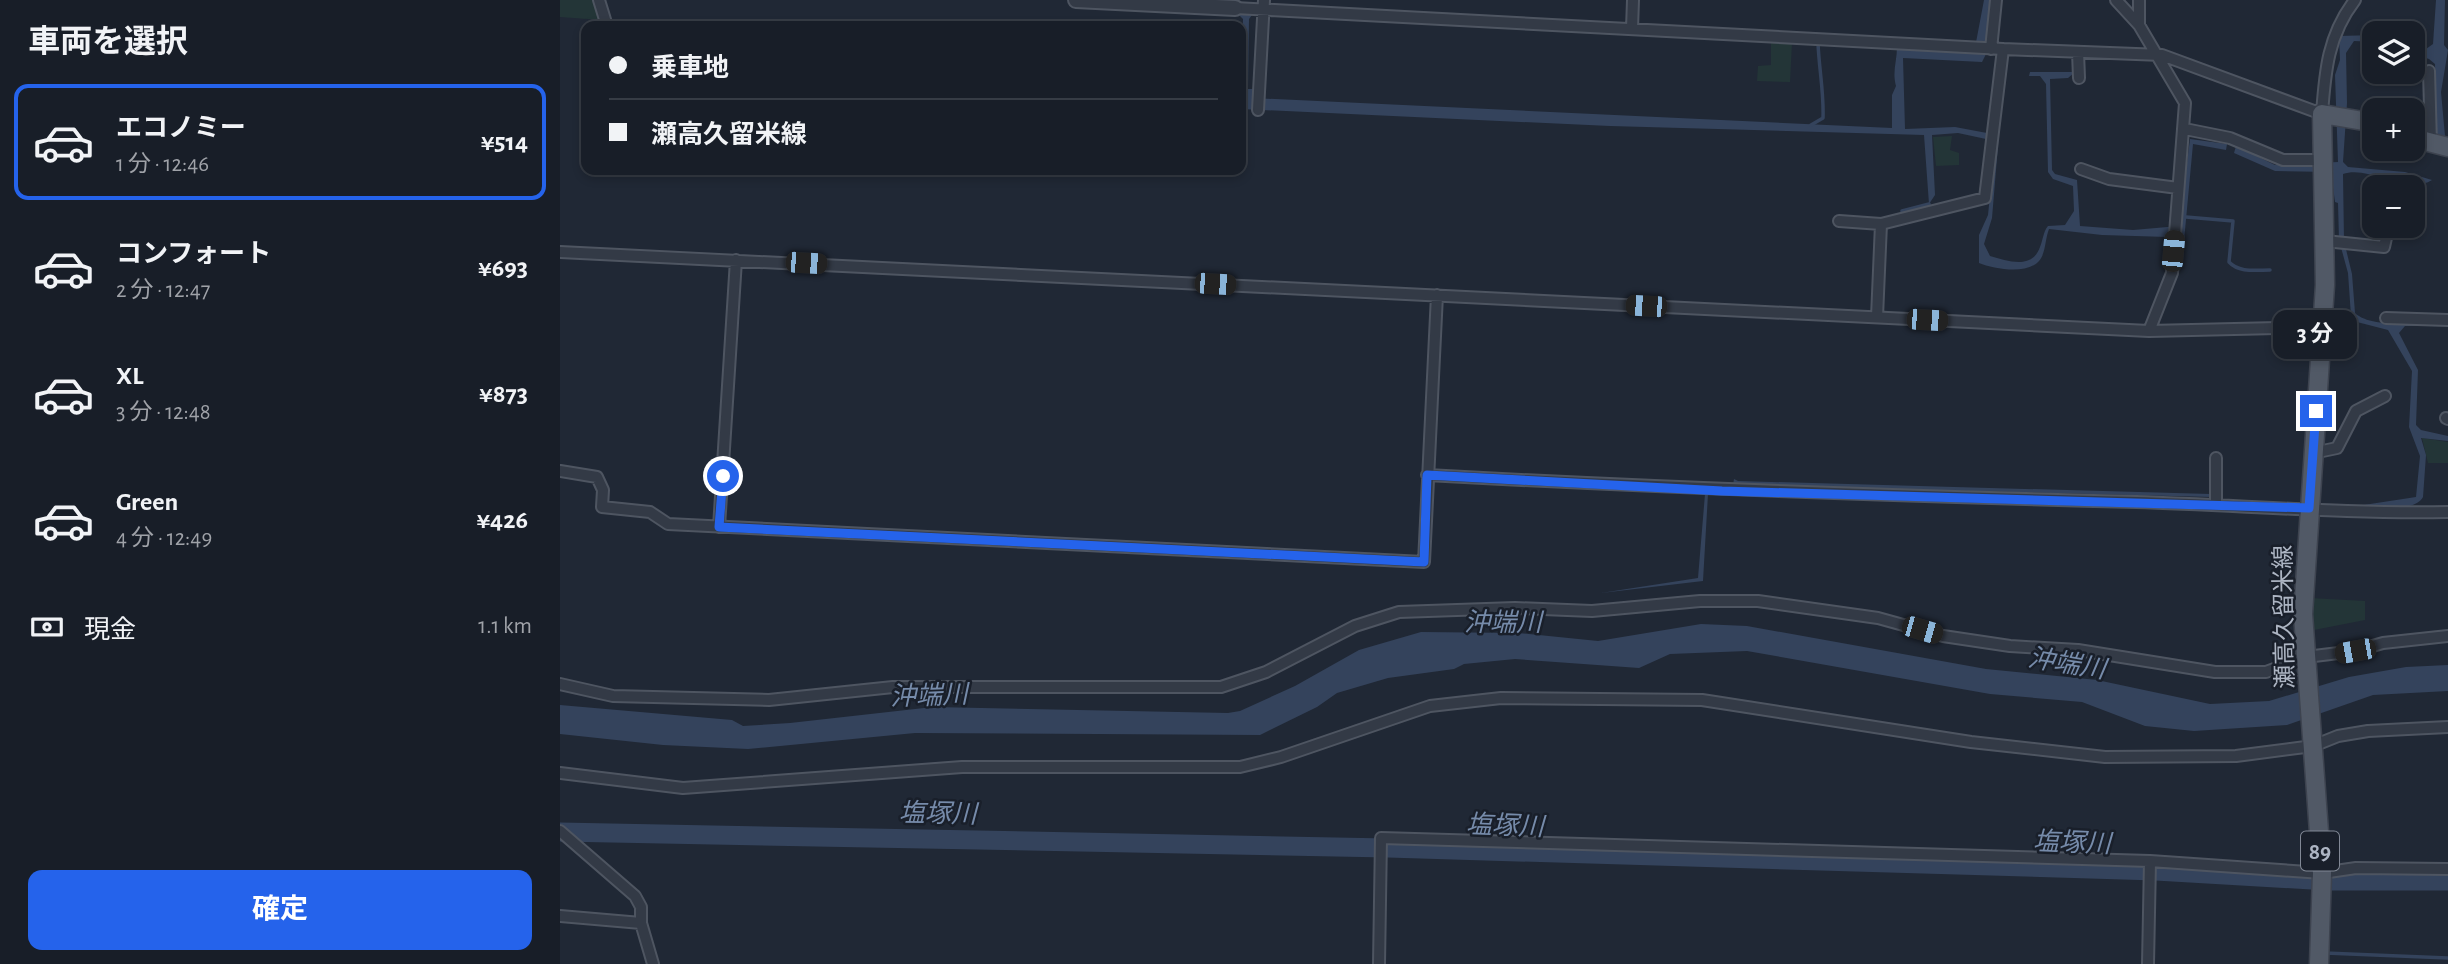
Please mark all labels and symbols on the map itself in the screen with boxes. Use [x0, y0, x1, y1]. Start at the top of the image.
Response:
car [2161, 229, 2186, 273]
car [785, 251, 828, 275]
car [1194, 272, 1237, 296]
car [1625, 294, 1668, 318]
car [1906, 308, 1949, 332]
callout: 3 分 [2274, 310, 2358, 358]
route end [2300, 395, 2332, 427]
route start [707, 460, 739, 492]
street label: 瀬高久留米線 [2270, 545, 2298, 689]
water label: 沖端川 [1464, 609, 1545, 636]
car [1899, 614, 1946, 646]
car [2333, 637, 2378, 665]
water label: 沖端川 [2026, 644, 2111, 683]
water label: 沖端川 [890, 681, 971, 710]
water label: 塩塚川 [899, 799, 980, 828]
water label: 塩塚川 [1466, 811, 1547, 840]
water label: 塩塚川 [2033, 828, 2114, 857]
road number: 89 [2301, 832, 2339, 870]

